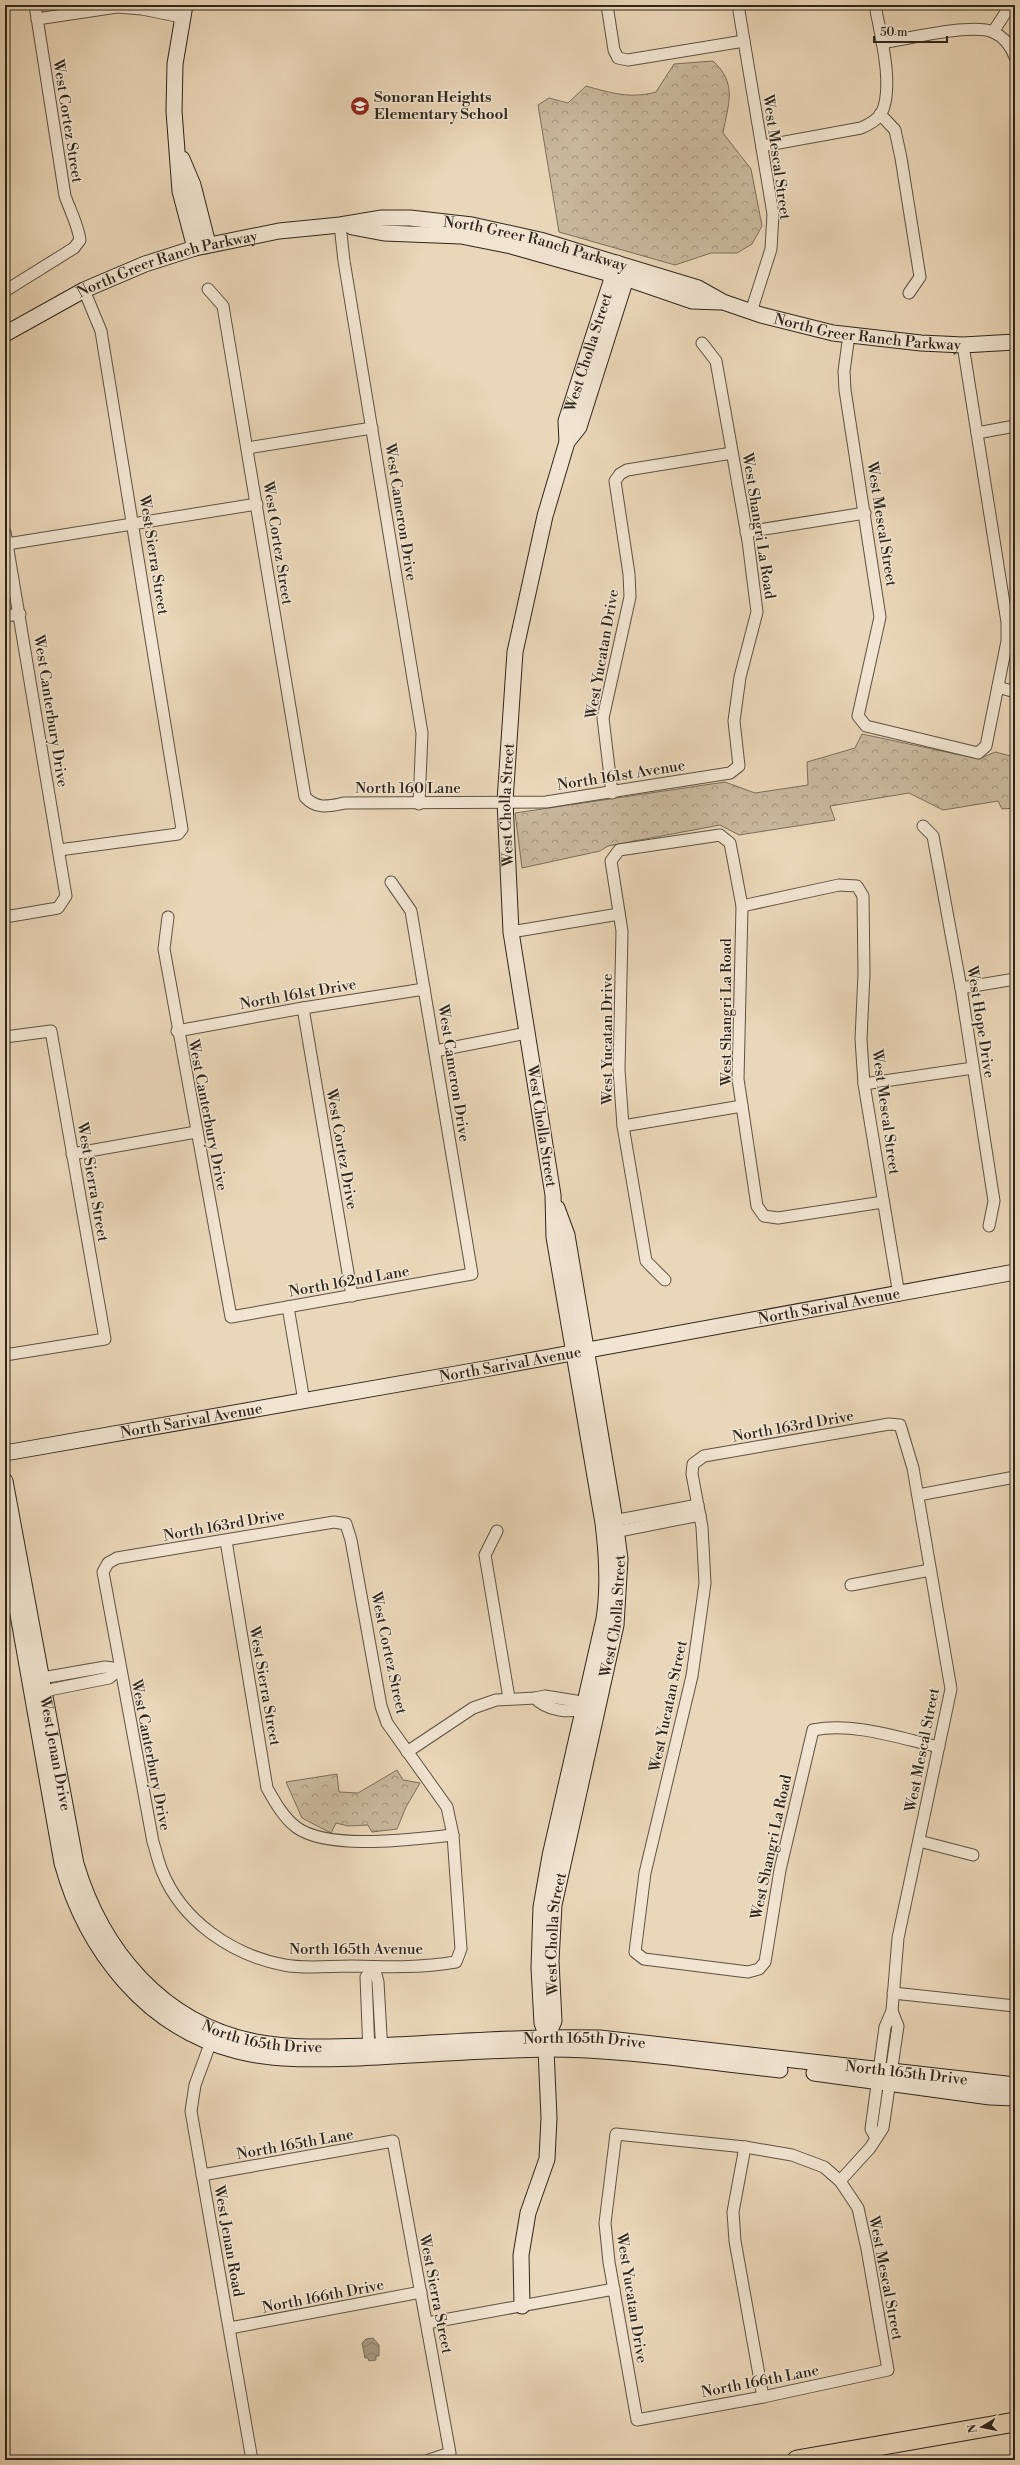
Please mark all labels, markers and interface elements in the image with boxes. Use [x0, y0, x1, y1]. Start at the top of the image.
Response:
scale bar [874, 18, 947, 44]
text: 50 m [880, 25, 908, 40]
street label: West Cortez Street [48, 57, 87, 185]
place label: Sonoran Heights Elementary School [374, 88, 508, 124]
street label: West Mescal Street [758, 92, 795, 222]
school or university icon: Sonoran Heights Elementary School [349, 95, 371, 117]
street label: North Greer Ranch Parkway [442, 213, 630, 276]
street label: North Greer Ranch Parkway [73, 226, 260, 302]
street label: West Cholla Street [560, 290, 617, 415]
street label: North Greer Ranch Parkway [772, 310, 962, 355]
street label: West Cameron Drive [380, 441, 421, 582]
street label: West Shangri La Road [737, 451, 780, 601]
street label: West Mescal Street [862, 459, 901, 589]
street label: West Cortez Street [258, 479, 297, 607]
street label: West Sierra Street [134, 493, 172, 617]
street label: West Yucatan Drive [582, 588, 623, 721]
street label: West Canterbury Drive [29, 633, 72, 789]
street label: West Cholla Street [496, 742, 519, 868]
street label: North 161st Avenue [556, 756, 686, 795]
street label: North 160 Lane [355, 779, 461, 798]
street label: West Shangri La Road [717, 938, 736, 1087]
street label: West Hope Drive [962, 964, 999, 1080]
street label: West Yucatan Drive [598, 973, 617, 1106]
street label: North 161st Drive [238, 975, 358, 1014]
street label: West Cameron Drive [433, 1002, 474, 1143]
street label: West Canterbury Drive [183, 1037, 232, 1192]
street label: West Mescal Street [867, 1047, 904, 1177]
street label: West Cholla Street [522, 1063, 561, 1189]
street label: West Cortez Drive [321, 1086, 361, 1211]
street label: West Sierra Street [72, 1120, 112, 1244]
street label: North 162nd Lane [287, 1262, 411, 1301]
street label: North Sarival Avenue [757, 1284, 902, 1329]
street label: North Sarival Avenue [438, 1343, 583, 1387]
street label: North Sarival Avenue [119, 1399, 264, 1443]
street label: North 163rd Drive [731, 1406, 855, 1447]
street label: North 163rd Drive [162, 1505, 286, 1546]
street label: West Cholla Street [596, 1553, 630, 1680]
street label: West Cortez Street [366, 1589, 411, 1717]
street label: West Sierra Street [244, 1624, 284, 1748]
street label: West Yucatan Street [645, 1638, 692, 1775]
street label: West Canterbury Drive [126, 1677, 175, 1832]
street label: West Mescal Street [901, 1686, 944, 1815]
street label: West Jenan Drive [35, 1694, 75, 1812]
street label: West Shangri La Road [747, 1772, 796, 1922]
street label: West Cholla Street [542, 1870, 571, 1997]
street label: North 165th Avenue [289, 1940, 423, 1959]
street label: North 165th Drive [198, 2016, 322, 2057]
street label: North 165th Drive [523, 2029, 647, 2053]
street label: North 165th Drive [844, 2057, 969, 2090]
street label: North 165th Lane [235, 2125, 355, 2164]
street label: West Jenan Road [209, 2183, 248, 2299]
street label: West Mescal Street [864, 2213, 907, 2342]
street label: West Yucatan Drive [612, 2231, 651, 2364]
street label: West Sierra Street [414, 2232, 457, 2356]
street label: North 166th Drive [261, 2275, 386, 2318]
street label: North 166th Lane [700, 2361, 821, 2402]
north arrow [962, 2407, 1002, 2447]
text: N [965, 2423, 981, 2434]

